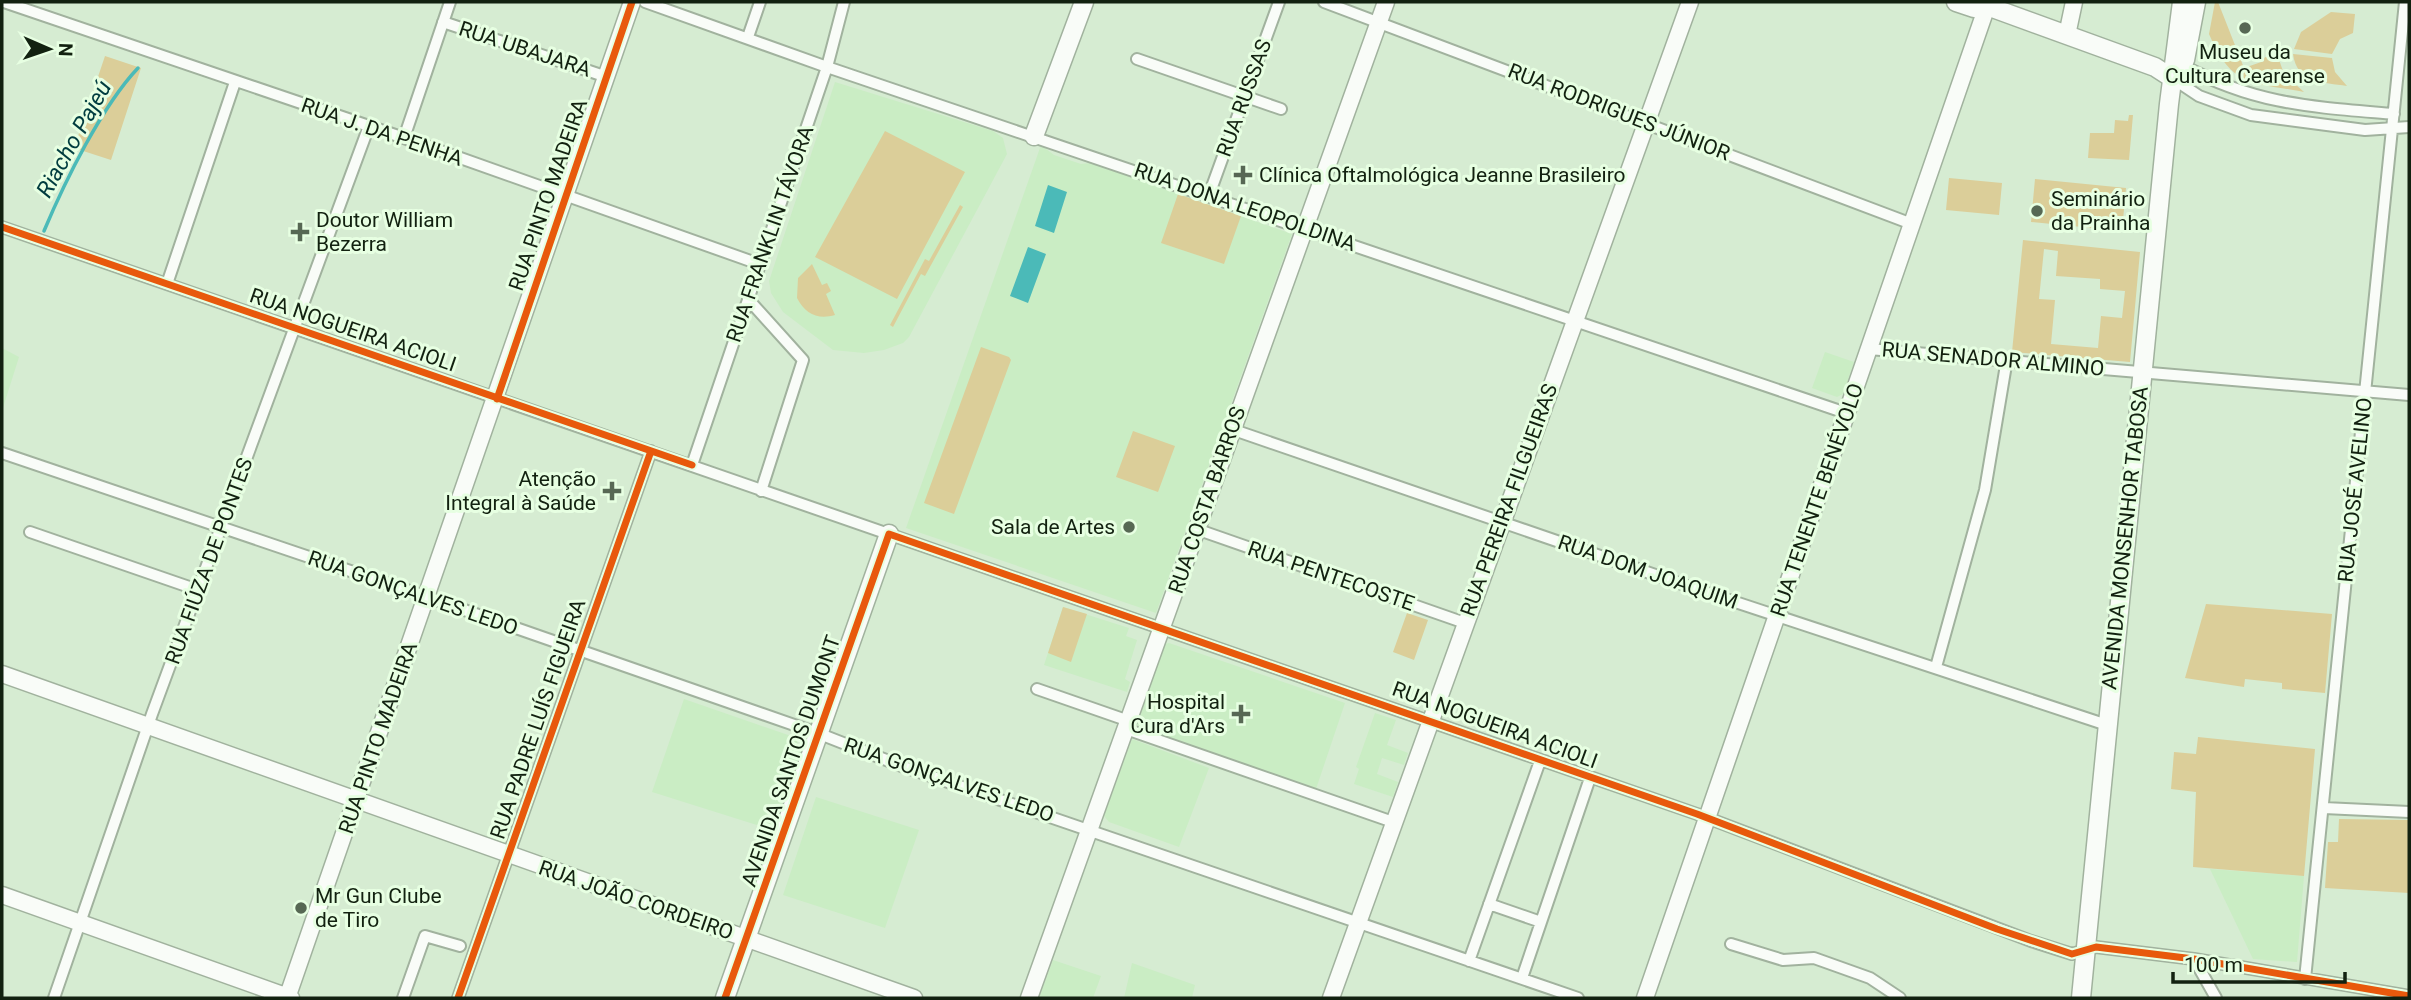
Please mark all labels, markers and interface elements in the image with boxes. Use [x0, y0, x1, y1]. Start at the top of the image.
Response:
north arrow [14, 14, 84, 84]
street label: RUA UBAJARA [456, 16, 594, 82]
marker: Museu da Cultura Cearense [2237, 20, 2253, 36]
street label: RUA RUSSAS [1212, 36, 1276, 160]
place label: Museu da Cultura Cearense [2165, 40, 2325, 88]
text: N [54, 42, 77, 57]
street label: RUA RODRIGUES JÚNIOR [1505, 59, 1733, 165]
water label: Riacho Pajeú [31, 76, 117, 202]
street label: RUA J. DA PENHA [298, 93, 466, 171]
street label: RUA PINTO MADEIRA [504, 96, 592, 294]
street label: RUA FRANKLIN TÁVORA [722, 122, 818, 345]
street label: RUA DONA LEOPOLDINA [1131, 158, 1359, 256]
place label: Clínica Oftalmológica Jeanne Brasileiro [1259, 163, 1626, 187]
marker: Clínica Oftalmológica Jeanne Brasileiro [1233, 165, 1253, 185]
place label: Seminário da Prainha [2051, 187, 2151, 235]
marker: Seminário da Prainha [2029, 203, 2045, 219]
place label: Doutor William Bezerra [316, 208, 453, 256]
marker: Doutor William Bezerra [290, 222, 310, 242]
street label: RUA NOGUEIRA ACIOLI [247, 283, 459, 377]
street label: RUA SENADOR ALMINO [1881, 337, 2105, 381]
street label: RUA TENENTE BENÉVOLO [1766, 380, 1868, 620]
street label: RUA PEREIRA FILGUEIRAS [1456, 381, 1562, 619]
street label: AVENIDA MONSENHOR TABOSA [2097, 385, 2153, 691]
street label: RUA JOSÉ AVELINO [2333, 397, 2377, 583]
street label: RUA COSTA BARROS [1164, 403, 1250, 597]
street label: RUA FIÚZA DE PONTES [160, 454, 258, 668]
place label: Atenção Integral à Saúde [445, 467, 596, 515]
marker: Atenção Integral à Saúde [602, 481, 622, 501]
place label: Sala de Artes [991, 515, 1115, 539]
marker: Sala de Artes [1121, 519, 1137, 535]
street label: RUA DOM JOAQUIM [1555, 530, 1741, 614]
street label: RUA PENTECOSTE [1245, 536, 1418, 616]
street label: RUA GONÇALVES LEDO [305, 546, 521, 640]
street label: RUA PADRE LUÍS FIGUEIRA [486, 596, 590, 842]
street label: AVENIDA SANTOS DUMONT [737, 632, 845, 890]
street label: RUA PINTO MADEIRA [334, 639, 422, 837]
street label: RUA NOGUEIRA ACIOLI [1389, 677, 1601, 773]
place label: Hospital Cura d'Ars [1130, 690, 1225, 738]
marker: Hospital Cura d'Ars [1231, 704, 1251, 724]
street label: RUA GONÇALVES LEDO [841, 733, 1057, 827]
street label: RUA JOÃO CORDEIRO [536, 855, 736, 945]
place label: Mr Gun Clube de Tiro [315, 884, 442, 932]
marker: Mr Gun Clube de Tiro [293, 900, 309, 916]
scale bar [2173, 940, 2344, 984]
text: 100 m [2184, 953, 2243, 977]

